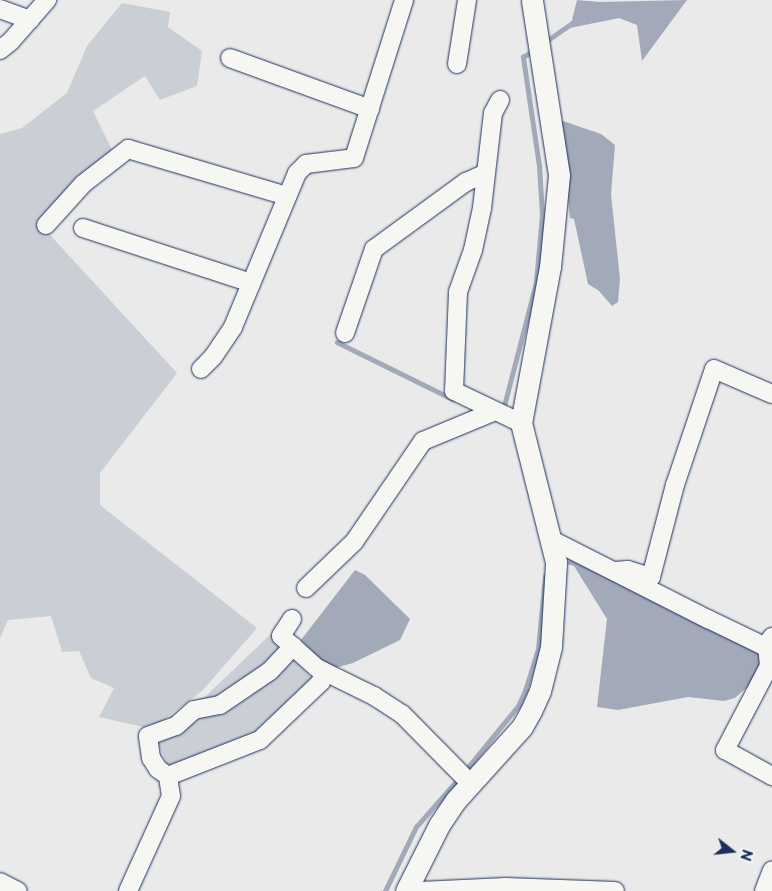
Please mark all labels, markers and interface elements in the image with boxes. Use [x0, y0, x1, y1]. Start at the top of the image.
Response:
north arrow [707, 826, 757, 876]
text: N [735, 847, 759, 863]

